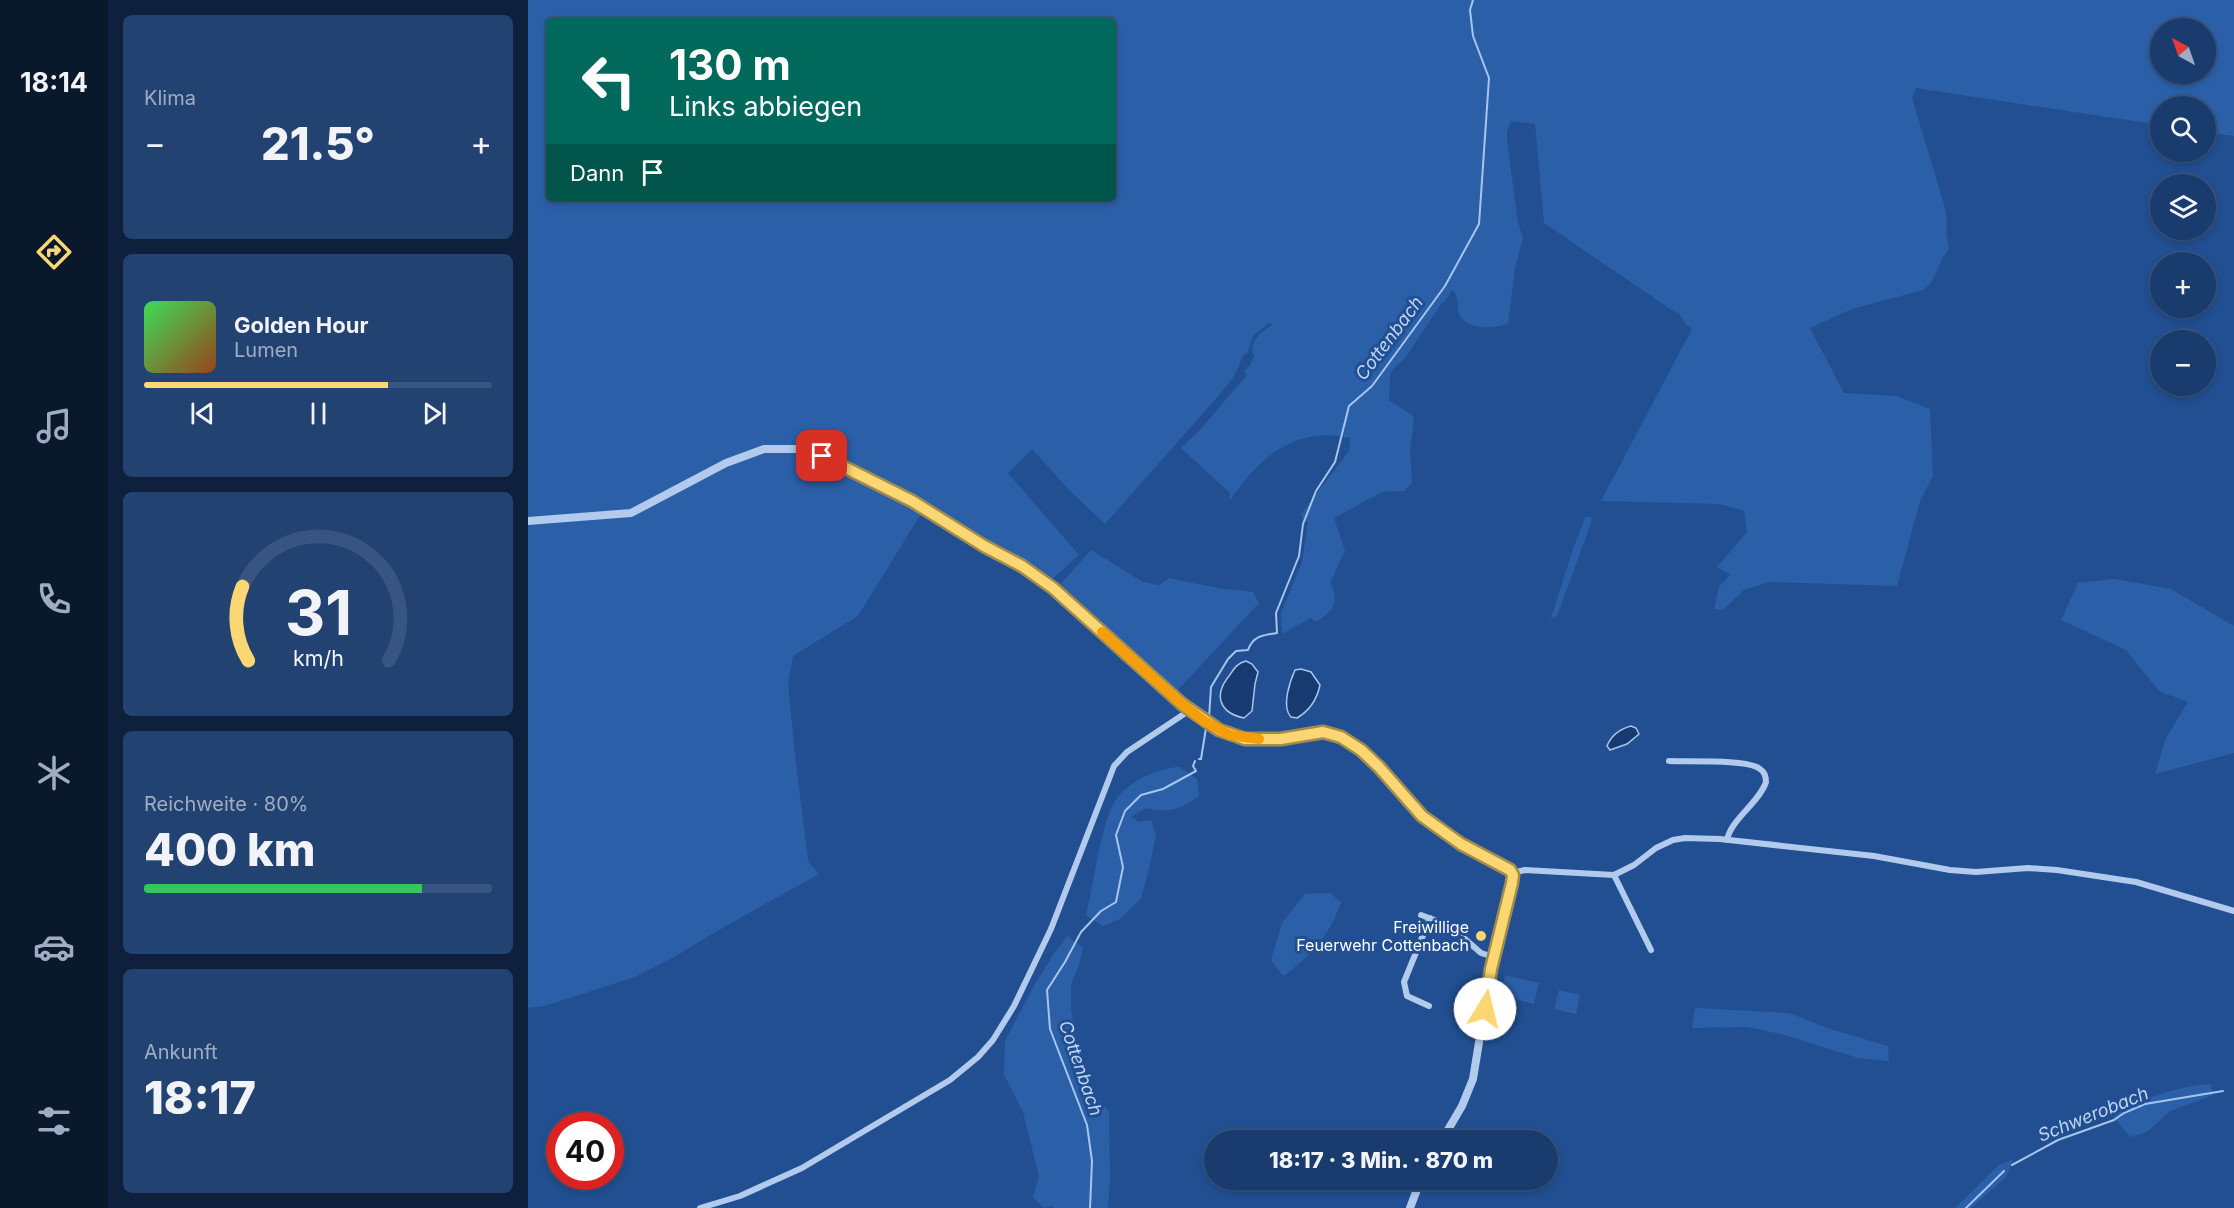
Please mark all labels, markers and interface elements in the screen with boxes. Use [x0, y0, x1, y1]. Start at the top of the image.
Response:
north arrow [2150, 18, 2216, 84]
map controls [2150, 18, 2216, 396]
text: 130 m [669, 39, 791, 90]
icon: left [570, 42, 648, 120]
text: 18:14 [20, 66, 88, 99]
text: Klima [144, 86, 196, 110]
text: Links abbiegen [669, 90, 862, 123]
button: search [2150, 96, 2216, 162]
text: 21.5° [261, 116, 375, 171]
text: − [144, 123, 166, 163]
text: + [470, 123, 492, 163]
icon: arrive [636, 156, 669, 189]
text: Dann [570, 160, 624, 186]
button: layers [2150, 174, 2216, 240]
icon: directions [33, 231, 75, 273]
button: + [2150, 252, 2216, 318]
water label: Cottenbach [1351, 292, 1427, 384]
text: Golden Hour [234, 312, 368, 338]
button: − [2150, 330, 2216, 396]
text: Lumen [234, 338, 298, 362]
icon: previous [186, 397, 219, 430]
icon: pause [302, 397, 335, 430]
icon: next [418, 397, 451, 430]
icon: music [33, 405, 75, 447]
pin [796, 430, 847, 481]
icon: arrive [805, 439, 838, 472]
text: 31 [284, 575, 352, 650]
icon: phone [33, 578, 75, 620]
text: km/h [293, 645, 343, 671]
icon: climate [33, 752, 75, 794]
text: Reichweite · 80% [144, 792, 309, 816]
text: 400 km [144, 822, 316, 877]
place label: Freiwillige Feuerwehr Cottenbach [1296, 917, 1469, 955]
icon: car [33, 926, 75, 968]
marker: Freiwillige Feuerwehr Cottenbach [1474, 929, 1488, 943]
position arrow [1453, 977, 1517, 1041]
water label: Cottenbach [1055, 1018, 1107, 1118]
text: Ankunft [144, 1040, 218, 1064]
text: 18:17 [144, 1070, 256, 1125]
water label: Schwerobach [2035, 1082, 2151, 1146]
icon: filters [33, 1100, 75, 1142]
speed limit sign: 40 [546, 1112, 624, 1190]
text: 18:17 · 3 Min. · 870 m [1269, 1147, 1493, 1173]

